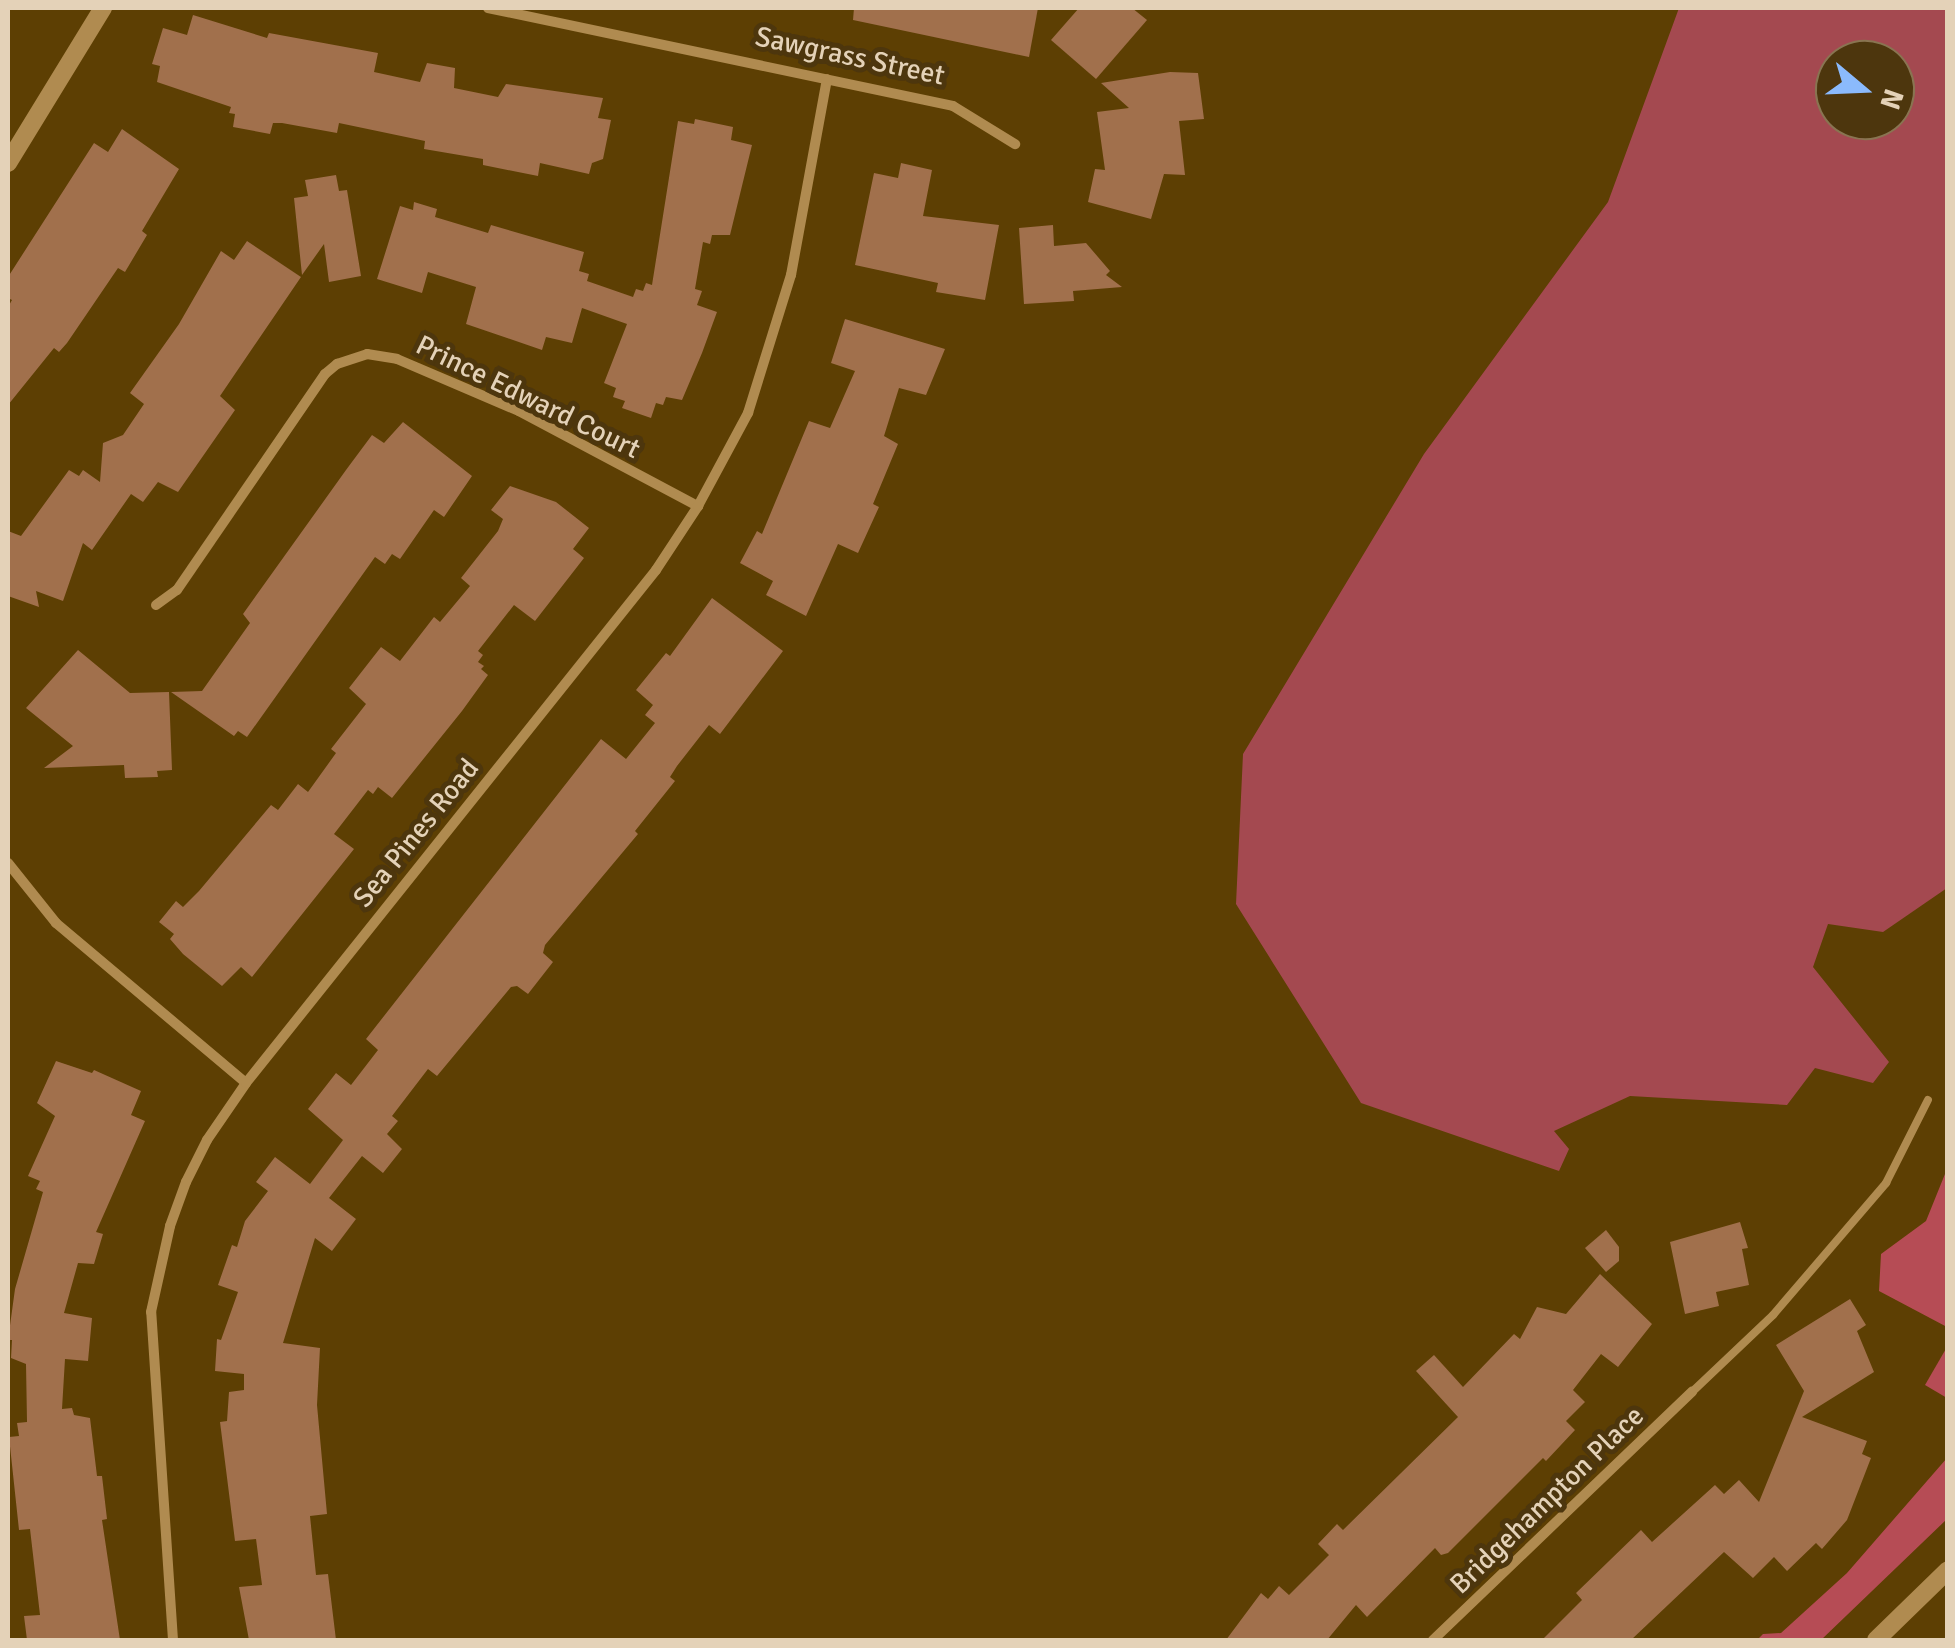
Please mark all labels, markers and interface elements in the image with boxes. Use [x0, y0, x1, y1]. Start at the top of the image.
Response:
street label: Sawgrass Street [752, 20, 948, 92]
north arrow [1815, 40, 1915, 140]
text: N [1872, 84, 1911, 114]
street label: Prince Edward Court [410, 328, 646, 466]
street label: Sea Pines Road [346, 752, 486, 914]
street label: Bridgehampton Place [1443, 1399, 1651, 1601]

